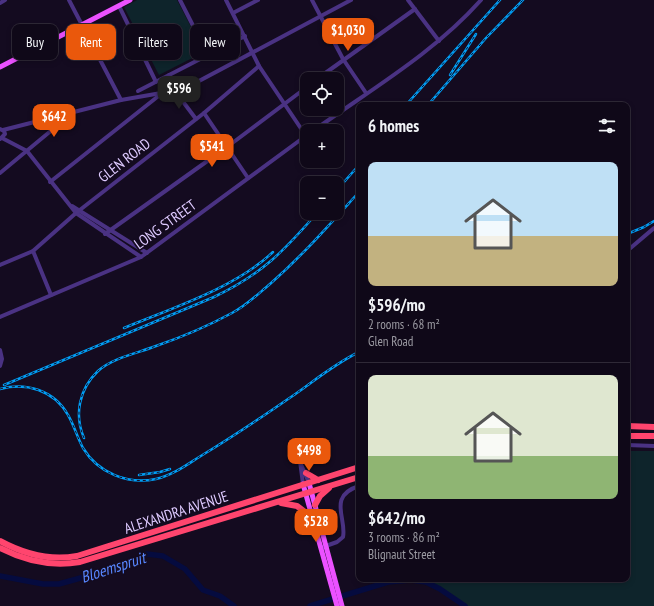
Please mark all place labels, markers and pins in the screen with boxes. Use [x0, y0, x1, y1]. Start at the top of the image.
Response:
pin: $1,030 [315, 18, 381, 52]
pin: $596 [155, 76, 203, 110]
pin: $642 [30, 104, 78, 138]
pin: $541 [188, 134, 236, 168]
pin: $498 [285, 438, 333, 472]
pin: $528 [292, 509, 340, 543]

